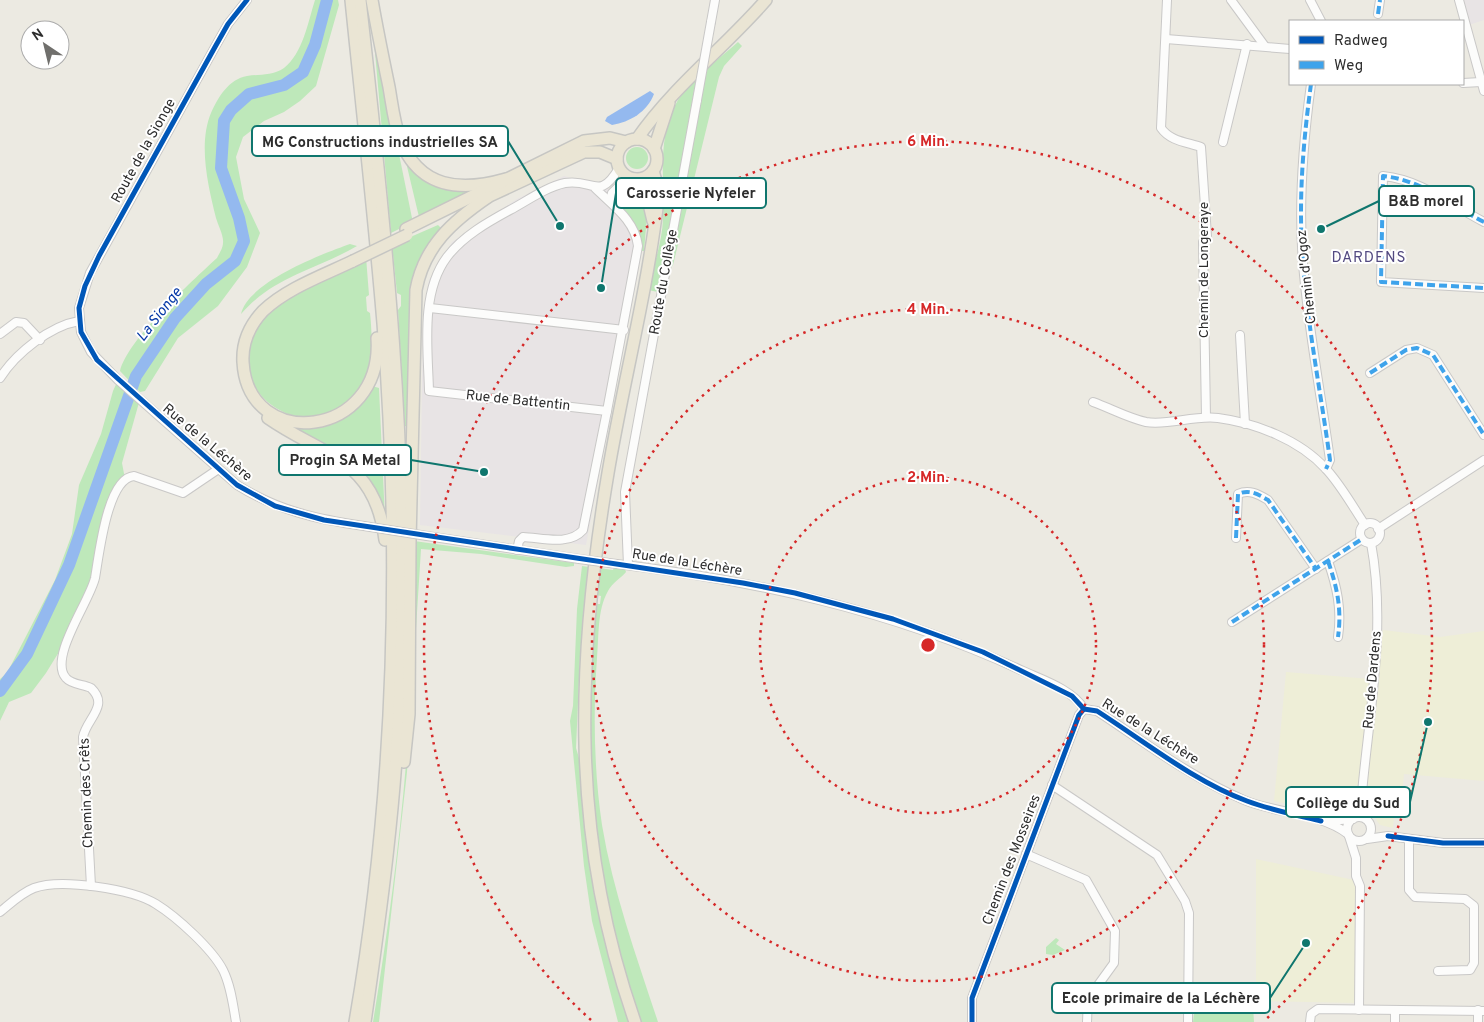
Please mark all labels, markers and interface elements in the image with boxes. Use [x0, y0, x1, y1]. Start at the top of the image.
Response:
north arrow [20, 20, 70, 70]
legend [1289, 20, 1464, 85]
text: N [29, 26, 47, 45]
text: Radweg [1334, 32, 1388, 51]
text: Weg [1334, 57, 1363, 76]
street label: Route de la Sionge [108, 96, 180, 206]
callout: MG Constructions industrielles SA [252, 126, 508, 156]
text: 6 Min. [907, 133, 949, 152]
text: MG Constructions industrielles SA [262, 134, 498, 153]
callout: Carosserie Nyfeler [616, 178, 766, 208]
text: Carosserie Nyfeler [626, 185, 757, 204]
callout: B&B morel [1379, 186, 1474, 216]
text: B&B morel [1388, 193, 1464, 212]
street label: Chemin de Longeraye [1196, 202, 1213, 338]
street label: Route du Collège [646, 228, 682, 336]
street label: Chemin d'Ogoz [1294, 229, 1320, 325]
district label: DARDENS [1331, 249, 1407, 268]
water label: La Sionge [133, 284, 187, 346]
text: 4 Min. [907, 301, 950, 320]
street label: Rue de Battentin [465, 387, 571, 415]
street label: Rue de la Léchère [159, 401, 255, 485]
callout: Progin SA Metal [279, 445, 411, 475]
text: Progin SA Metal [289, 452, 401, 471]
text: 2 Min. [907, 469, 949, 488]
street label: Rue de la Léchère [631, 546, 743, 580]
street label: Rue de Dardens [1360, 630, 1386, 730]
centre of rings [919, 636, 937, 654]
street label: Rue de la Léchère [1098, 695, 1202, 769]
street label: Chemin des Crêts [77, 738, 97, 848]
callout: Collège du Sud [1286, 787, 1410, 817]
street label: Chemin des Mosseires [979, 792, 1045, 928]
text: Collège du Sud [1296, 795, 1400, 814]
callout: Ecole primaire de la Léchère [1052, 983, 1270, 1013]
text: Ecole primaire de la Léchère [1062, 990, 1260, 1009]

